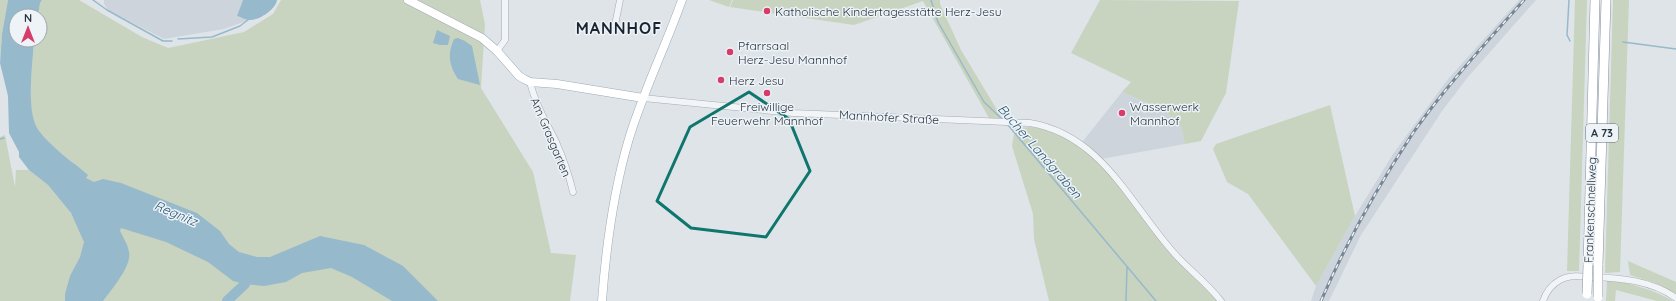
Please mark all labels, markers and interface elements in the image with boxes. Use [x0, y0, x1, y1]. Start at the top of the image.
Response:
place label: Katholische Kindertagesstätte Herz-Jesu [775, 4, 1002, 19]
marker: Katholische Kindertagesstätte Herz-Jesu [762, 6, 772, 16]
north arrow [8, 8, 48, 48]
text: N [24, 11, 32, 25]
district label: MANNHOF [576, 18, 662, 38]
place label: Pfarrsaal Herz-Jesu Mannhof [738, 38, 848, 67]
marker: Pfarrsaal Herz-Jesu Mannhof [725, 47, 735, 57]
place label: Herz Jesu [729, 73, 784, 88]
marker: Herz Jesu [716, 75, 726, 85]
marker: Freiwillige Feuerwehr Mannhof [762, 88, 772, 98]
street label: Am Grasgarten [528, 95, 574, 179]
place label: Freiwillige Feuerwehr Mannhof [711, 99, 824, 128]
place label: Wasserwerk Mannhof [1130, 99, 1199, 128]
water label: Bucher Landgraben [995, 101, 1086, 202]
street label: Mannhofer Straße [839, 107, 940, 127]
marker: Wasserwerk Mannhof [1117, 108, 1127, 118]
road number: A 73 [1586, 124, 1618, 142]
street label: Frankenschnellweg [1581, 157, 1599, 263]
water label: Regnitz [152, 197, 201, 230]

